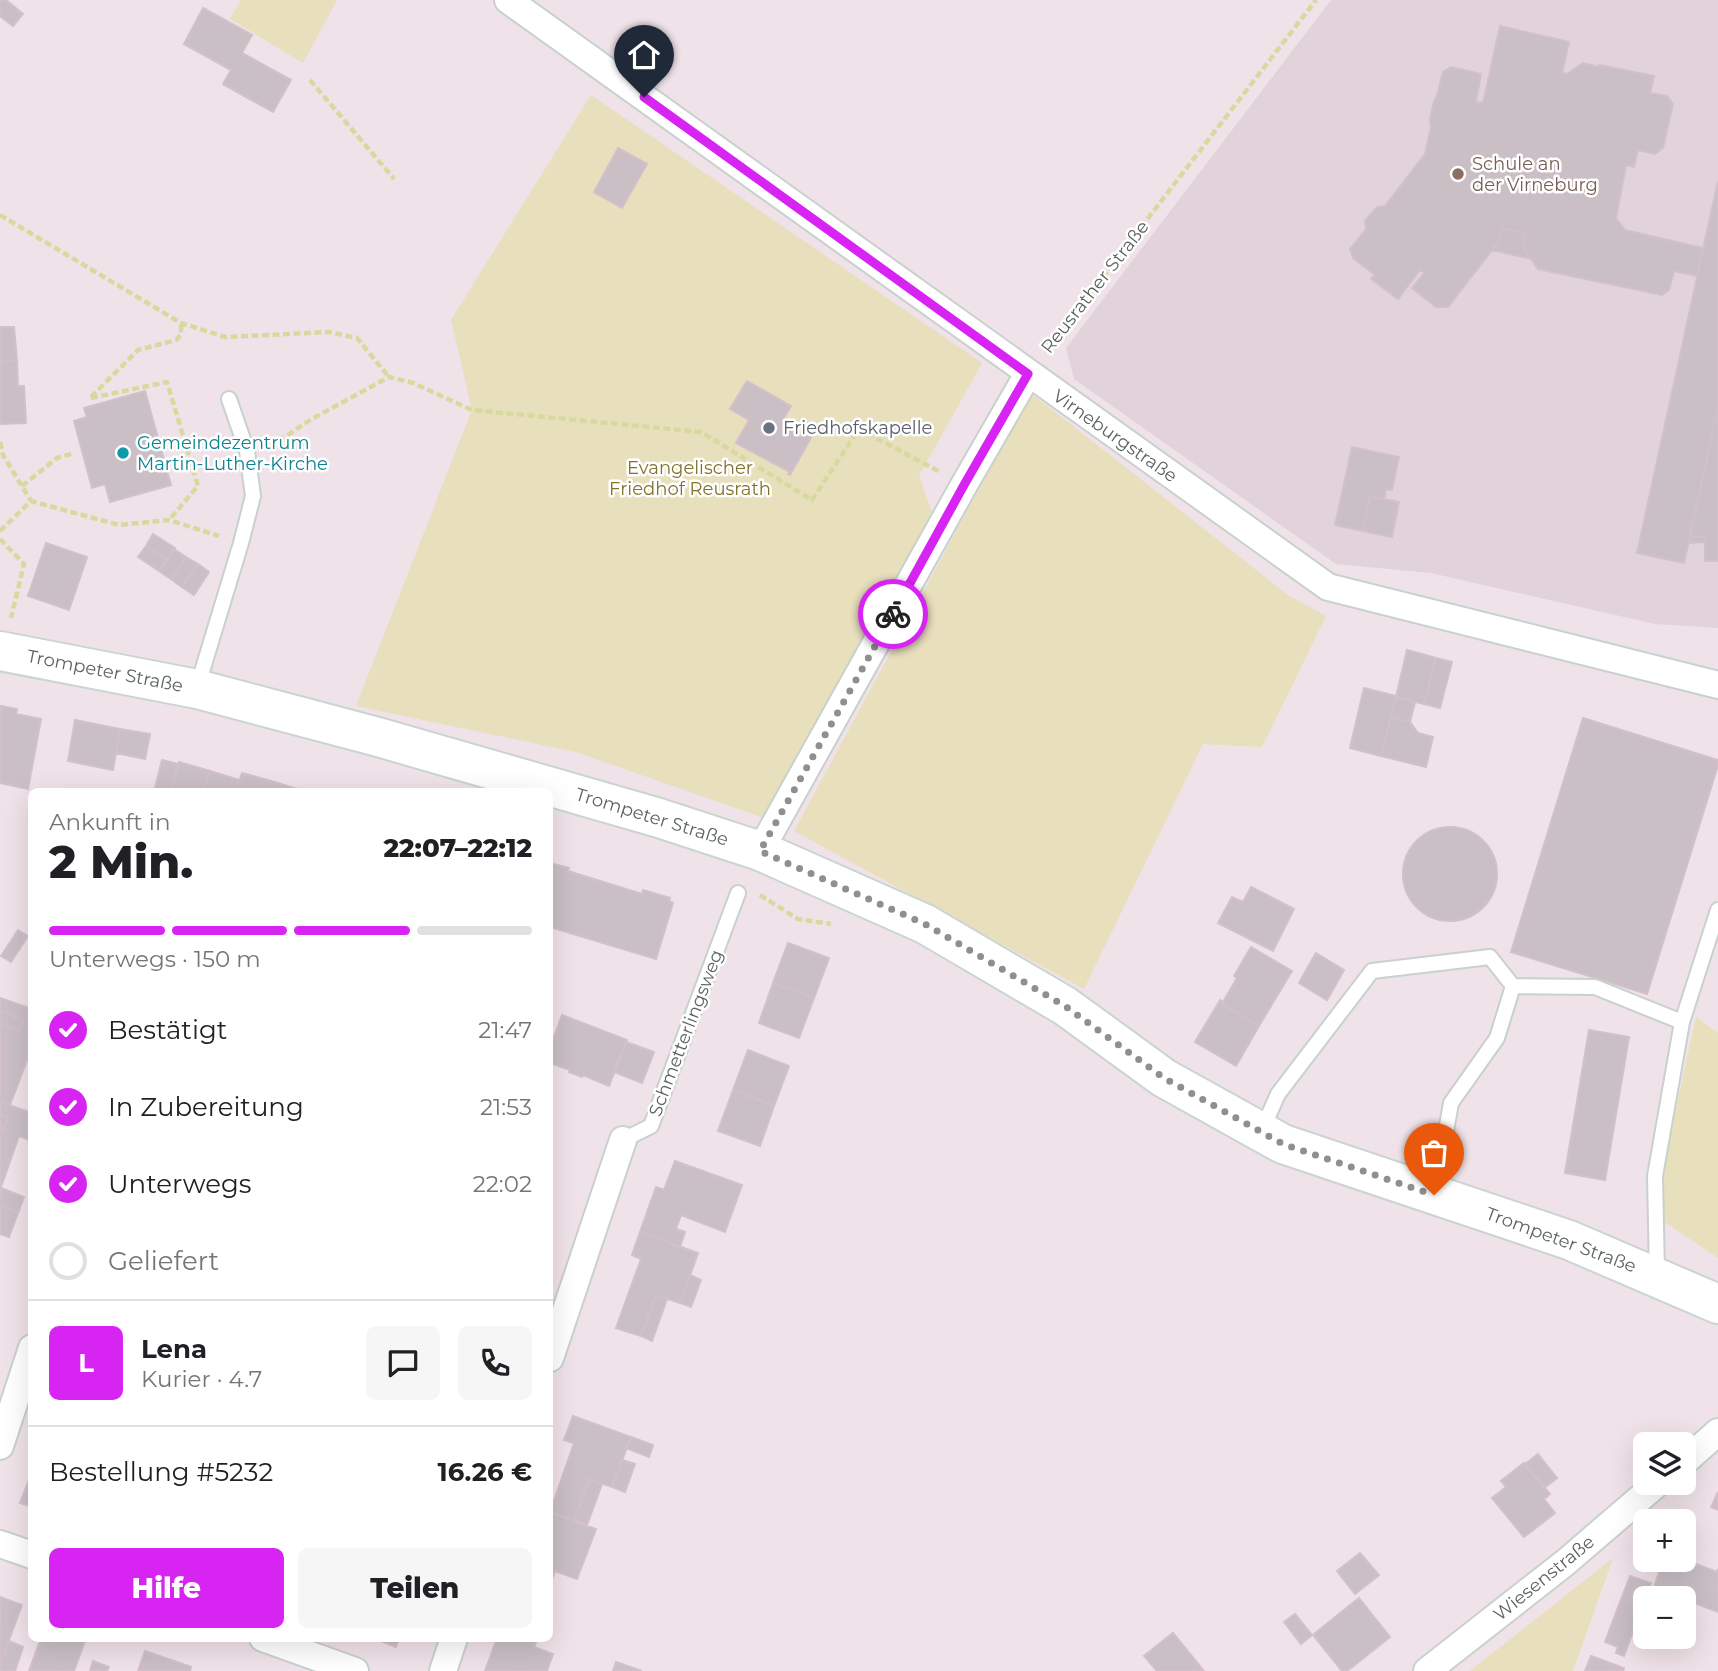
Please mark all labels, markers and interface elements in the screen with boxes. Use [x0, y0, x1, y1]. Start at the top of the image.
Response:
pin [614, 25, 674, 97]
icon: home [625, 36, 663, 74]
place label: Schule an der Virneburg [1472, 153, 1598, 196]
marker: Schule an der Virneburg [1450, 166, 1466, 182]
street label: Reusrather Straße [1036, 216, 1154, 358]
street label: Virneburgstraße [1049, 385, 1182, 487]
place label: Friedhofskapelle [783, 417, 933, 439]
marker: Friedhofskapelle [761, 420, 777, 436]
place label: Gemeindezentrum Martin-Luther-Kirche [137, 432, 328, 475]
marker: Gemeindezentrum Martin-Luther-Kirche [115, 445, 131, 461]
park label: Evangelischer Friedhof Reusrath [609, 457, 771, 500]
courier [858, 579, 928, 649]
icon: bike [874, 595, 912, 633]
street label: Trompeter Straße [25, 645, 185, 697]
street label: Trompeter Straße [573, 783, 731, 851]
text: Ankunft in [49, 808, 170, 836]
text: 22:07–22:12 [383, 832, 532, 864]
text: 2 Min. [49, 833, 193, 890]
text: Unterwegs · 150 m [49, 945, 261, 973]
street label: Schmetterlingsweg [644, 947, 728, 1119]
icon: check [49, 1011, 87, 1049]
text: Bestätigt [108, 1014, 227, 1046]
text: 21:47 [478, 1016, 532, 1044]
icon: check [49, 1088, 87, 1126]
text: In Zubereitung [108, 1091, 304, 1123]
text: 21:53 [480, 1093, 532, 1121]
pin [1404, 1123, 1464, 1195]
icon: bag [1415, 1134, 1453, 1172]
icon: check [49, 1165, 87, 1203]
text: Unterwegs [108, 1168, 251, 1200]
text: 22:02 [473, 1170, 532, 1198]
street label: Trompeter Straße [1483, 1203, 1639, 1278]
text: Geliefert [108, 1245, 219, 1277]
button: chat [366, 1326, 440, 1400]
button: phone [458, 1326, 532, 1400]
text: Lena [141, 1333, 207, 1365]
text: L [78, 1347, 94, 1379]
text: Kurier · 4.7 [141, 1365, 262, 1393]
map controls [1633, 1432, 1696, 1649]
button: layers [1633, 1432, 1696, 1495]
text: Bestellung #5232 [49, 1456, 273, 1488]
text: 16.26 € [438, 1456, 532, 1488]
button: + [1633, 1509, 1696, 1572]
street label: Wiesenstraße [1489, 1531, 1599, 1625]
button: Hilfe [49, 1548, 284, 1628]
button: Teilen [298, 1548, 532, 1628]
button: − [1633, 1586, 1696, 1649]

